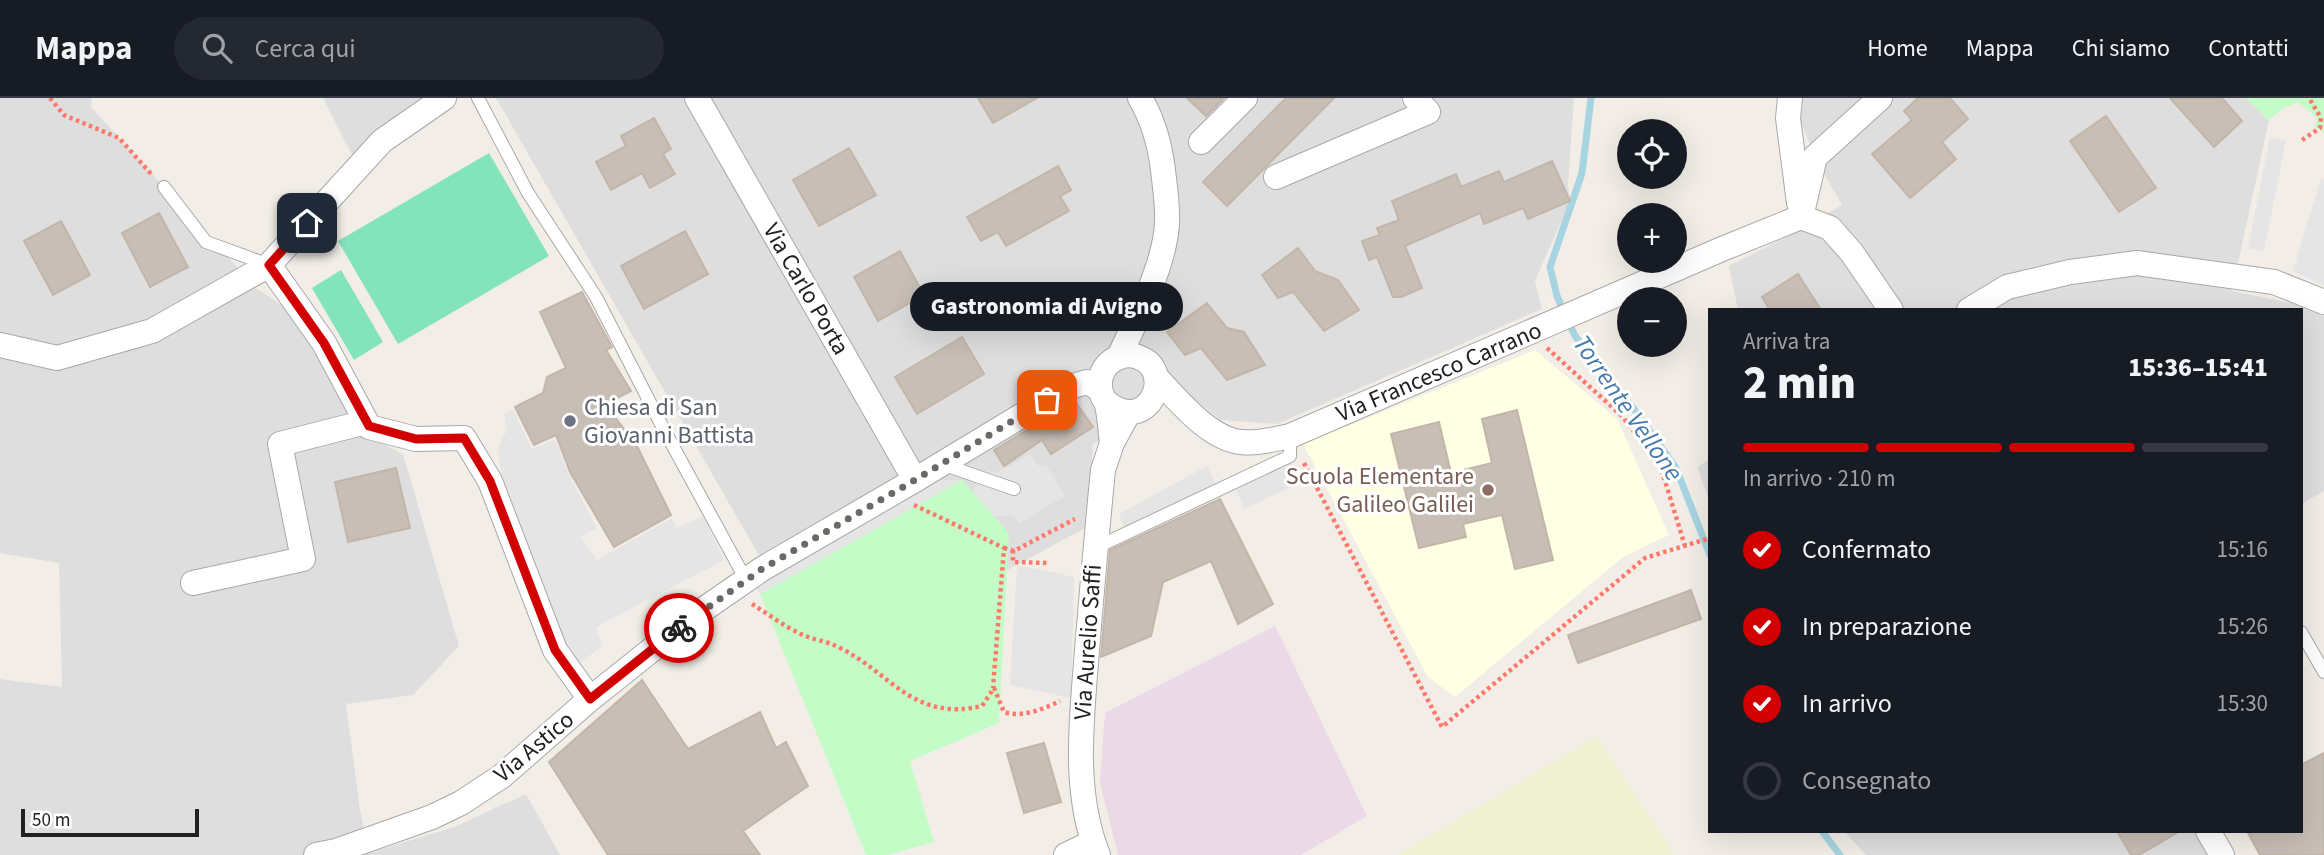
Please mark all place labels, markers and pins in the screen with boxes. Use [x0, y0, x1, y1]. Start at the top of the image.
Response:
pin [277, 193, 337, 253]
callout: Gastronomia di Avigno [911, 281, 1184, 330]
pin [1017, 370, 1077, 430]
place label: Chiesa di San Giovanni Battista [584, 390, 754, 453]
marker: Chiesa di San Giovanni Battista [562, 413, 578, 429]
place label: Scuola Elementare Galileo Galilei [1286, 459, 1474, 522]
marker: Scuola Elementare Galileo Galilei [1480, 482, 1496, 498]

